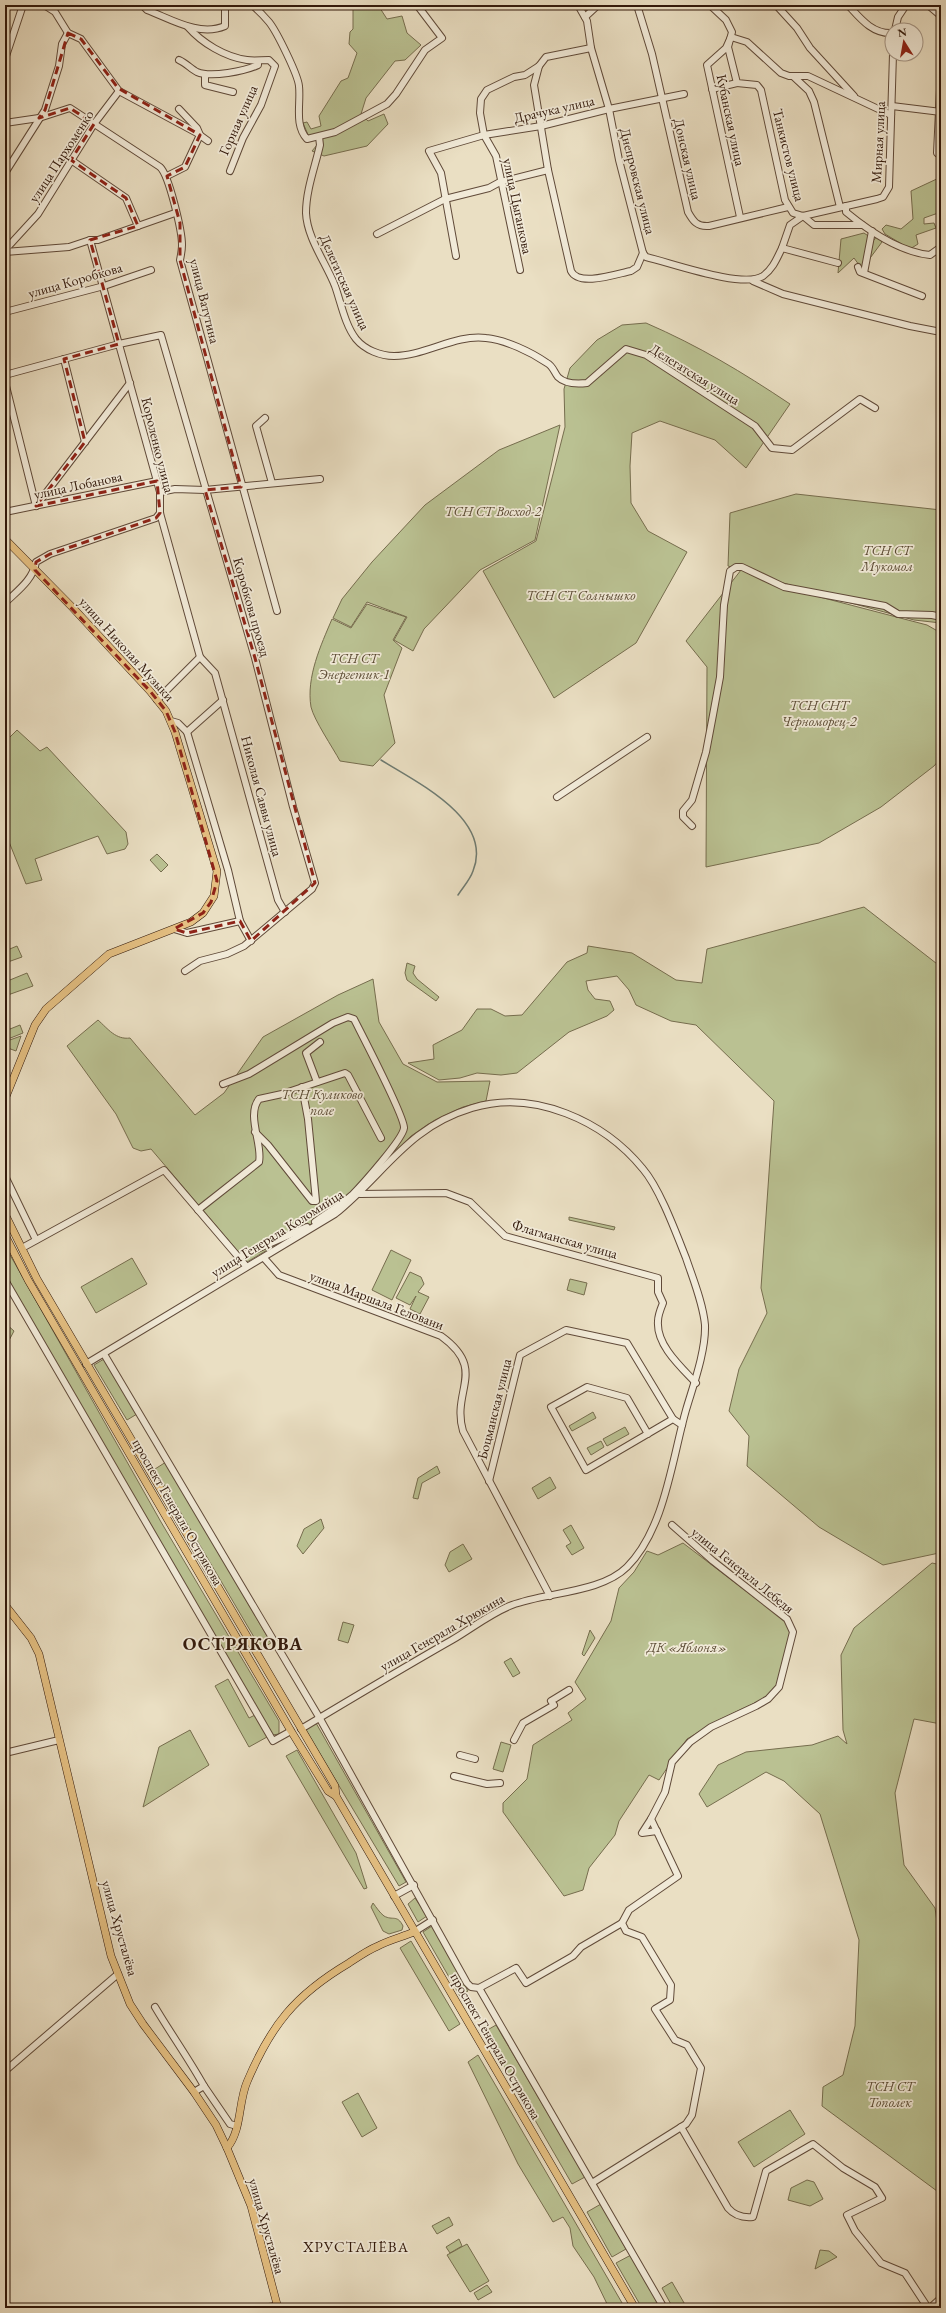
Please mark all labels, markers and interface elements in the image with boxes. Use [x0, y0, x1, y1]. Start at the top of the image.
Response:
north arrow [884, 22, 924, 62]
text: N [896, 24, 908, 40]
street label: Кубанская улица [712, 72, 750, 168]
street label: Горная улица [215, 82, 262, 158]
street label: Драчука улица [512, 91, 596, 127]
street label: Мирная улица [867, 100, 889, 183]
street label: улица Пархоменко [24, 106, 98, 206]
street label: Танкистов улица [769, 107, 809, 204]
street label: Донская улица [670, 116, 706, 202]
street label: Днепровская улица [616, 126, 660, 237]
street label: улица Цыганкова [499, 156, 537, 256]
street label: Делегатская улица [316, 231, 374, 333]
street label: улица Ватутина [186, 257, 224, 346]
street label: улица Коробкова [26, 258, 125, 302]
street label: Делегатская улица [647, 339, 744, 409]
street label: Короленко улица [137, 395, 179, 495]
street label: улица Лобанова [32, 467, 124, 503]
park label: ТСН СТ Восход-2 [445, 502, 542, 520]
park label: ТСН СТ Мукомол [860, 541, 913, 575]
street label: Коробкова проезд [229, 555, 275, 659]
park label: ТСН СТ Солнышко [526, 586, 636, 604]
street label: улица Николая Музыки [75, 593, 179, 705]
park label: ТСН СТ Энергетик-1 [318, 649, 390, 683]
park label: ТСН СНТ Черноморец-2 [781, 696, 858, 730]
street label: Николая Саввы улица [237, 734, 287, 859]
park label: ТСН Куликово поле [281, 1085, 363, 1119]
street label: улица Генерала Коломийца [207, 1185, 347, 1281]
street label: Флагманская улица [510, 1215, 620, 1263]
street label: улица Маршала Геловани [307, 1266, 447, 1334]
street label: Боцманская улица [473, 1356, 515, 1461]
street label: проспект Генерала Острякова [129, 1435, 228, 1589]
street label: улица Генерала Лебедя [688, 1523, 798, 1617]
street label: улица Генерала Хрюкина [377, 1589, 508, 1675]
district label: ОСТРЯКОВА [183, 1632, 303, 1655]
park label: ДК «Яблоня» [646, 1638, 727, 1656]
street label: улица Хрусталёва [98, 1878, 142, 1978]
street label: проспект Генерала Острякова [447, 1969, 546, 2123]
park label: ТСН СТ Тополек [866, 2077, 916, 2111]
street label: улица Хрусталёва [245, 2176, 289, 2276]
district label: ХРУСТАЛЁВА [302, 2237, 409, 2256]

